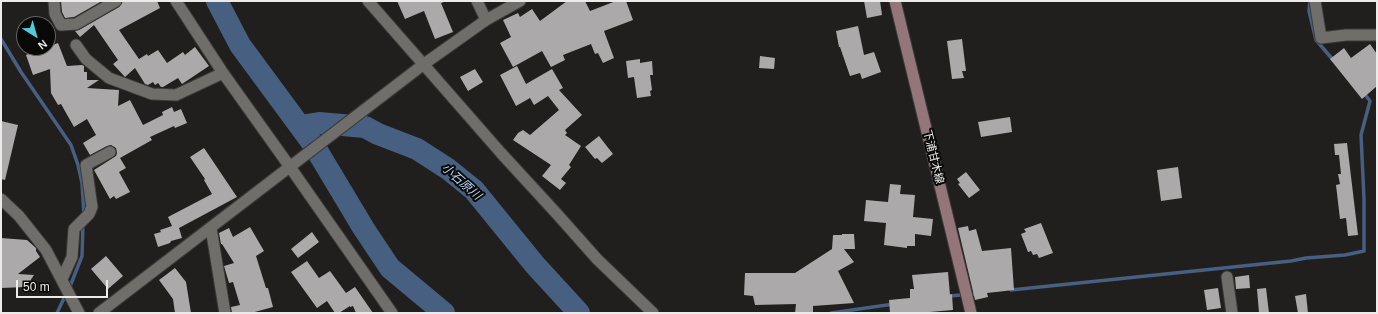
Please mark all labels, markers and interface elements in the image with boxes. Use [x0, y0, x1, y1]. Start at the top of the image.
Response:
north arrow [16, 16, 56, 56]
text: N [36, 38, 49, 52]
street label: 下浦甘木線 [920, 129, 946, 185]
water label: 小石原川 [438, 161, 484, 203]
scale bar [18, 272, 110, 298]
text: 50 m [23, 280, 50, 294]

